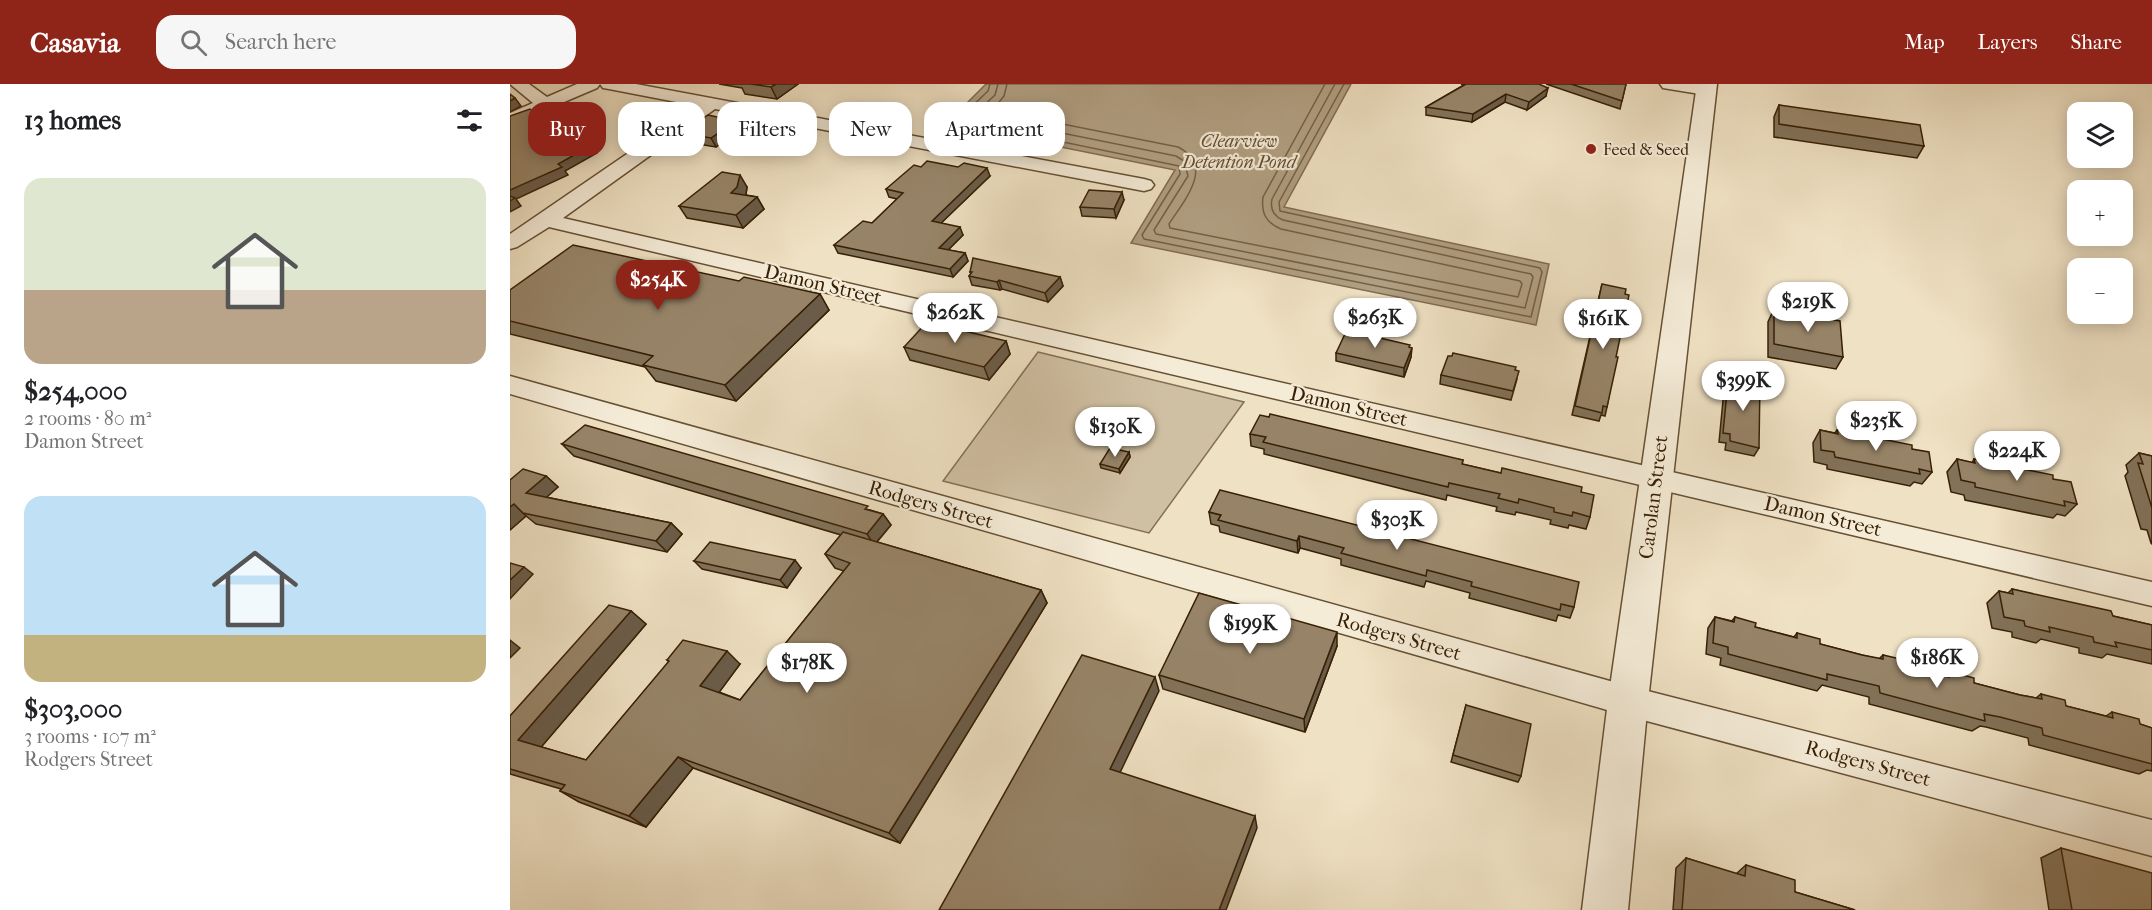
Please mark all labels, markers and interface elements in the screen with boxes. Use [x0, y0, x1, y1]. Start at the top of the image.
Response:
search box [156, 15, 576, 69]
text: Casavia [30, 26, 120, 59]
icon: search [177, 26, 210, 59]
text: Search here [225, 29, 336, 55]
text: Map [1904, 30, 1945, 54]
text: Layers [1978, 30, 2037, 54]
text: Share [2070, 30, 2122, 54]
chip: Buy [528, 102, 606, 156]
chip: Rent [618, 102, 705, 156]
chip: Filters [717, 102, 817, 156]
chip: New [829, 102, 912, 156]
chip: Apartment [924, 102, 1065, 156]
map controls [2067, 102, 2133, 324]
button: layers [2067, 102, 2133, 168]
icon: filters [453, 104, 486, 137]
text: 13 homes [24, 105, 121, 136]
water label: Clearview Detention Pond [1181, 131, 1299, 173]
place label: Feed & Seed [1603, 140, 1689, 159]
marker: Feed & Seed [1584, 142, 1598, 156]
button: + [2067, 180, 2133, 246]
icon: home [201, 217, 309, 325]
button: − [2067, 258, 2133, 324]
pin: $254K [616, 260, 700, 311]
street label: Damon Street [762, 260, 884, 309]
text: $254K [630, 268, 686, 291]
pin: $219K [1766, 282, 1850, 333]
text: $219K [1781, 290, 1835, 313]
pin: $262K [913, 293, 997, 344]
pin: $263K [1333, 298, 1417, 349]
pin: $161K [1561, 299, 1645, 350]
text: $262K [927, 301, 983, 324]
text: $263K [1348, 306, 1402, 329]
text: $161K [1578, 307, 1628, 330]
pin: $399K [1701, 361, 1785, 412]
text: $399K [1716, 369, 1770, 392]
text: $254,000 [24, 376, 127, 407]
street label: Damon Street [1288, 382, 1410, 431]
pin: $235K [1834, 401, 1918, 452]
text: 2 rooms · 80 m² [24, 407, 151, 430]
pin: $130K [1073, 407, 1157, 458]
text: $235K [1850, 409, 1902, 432]
text: $130K [1089, 415, 1141, 438]
text: Damon Street [24, 430, 144, 453]
pin: $224K [1975, 431, 2059, 482]
street label: Carolan Street [1634, 434, 1672, 560]
text: $224K [1988, 439, 2046, 462]
street label: Rodgers Street [866, 476, 996, 533]
street label: Damon Street [1762, 492, 1884, 541]
pin: $303K [1355, 500, 1439, 551]
text: $303K [1371, 508, 1424, 531]
icon: home [201, 535, 309, 643]
pin: $199K [1208, 604, 1292, 655]
street label: Rodgers Street [1334, 608, 1464, 665]
text: $199K [1223, 612, 1277, 635]
pin: $186K [1895, 638, 1979, 689]
pin: $178K [765, 643, 849, 694]
text: $186K [1910, 646, 1964, 669]
text: $178K [781, 651, 833, 674]
text: $303,000 [24, 694, 122, 725]
text: 3 rooms · 107 m² [24, 725, 156, 748]
street label: Rodgers Street [1803, 736, 1933, 791]
text: Rodgers Street [24, 748, 153, 771]

